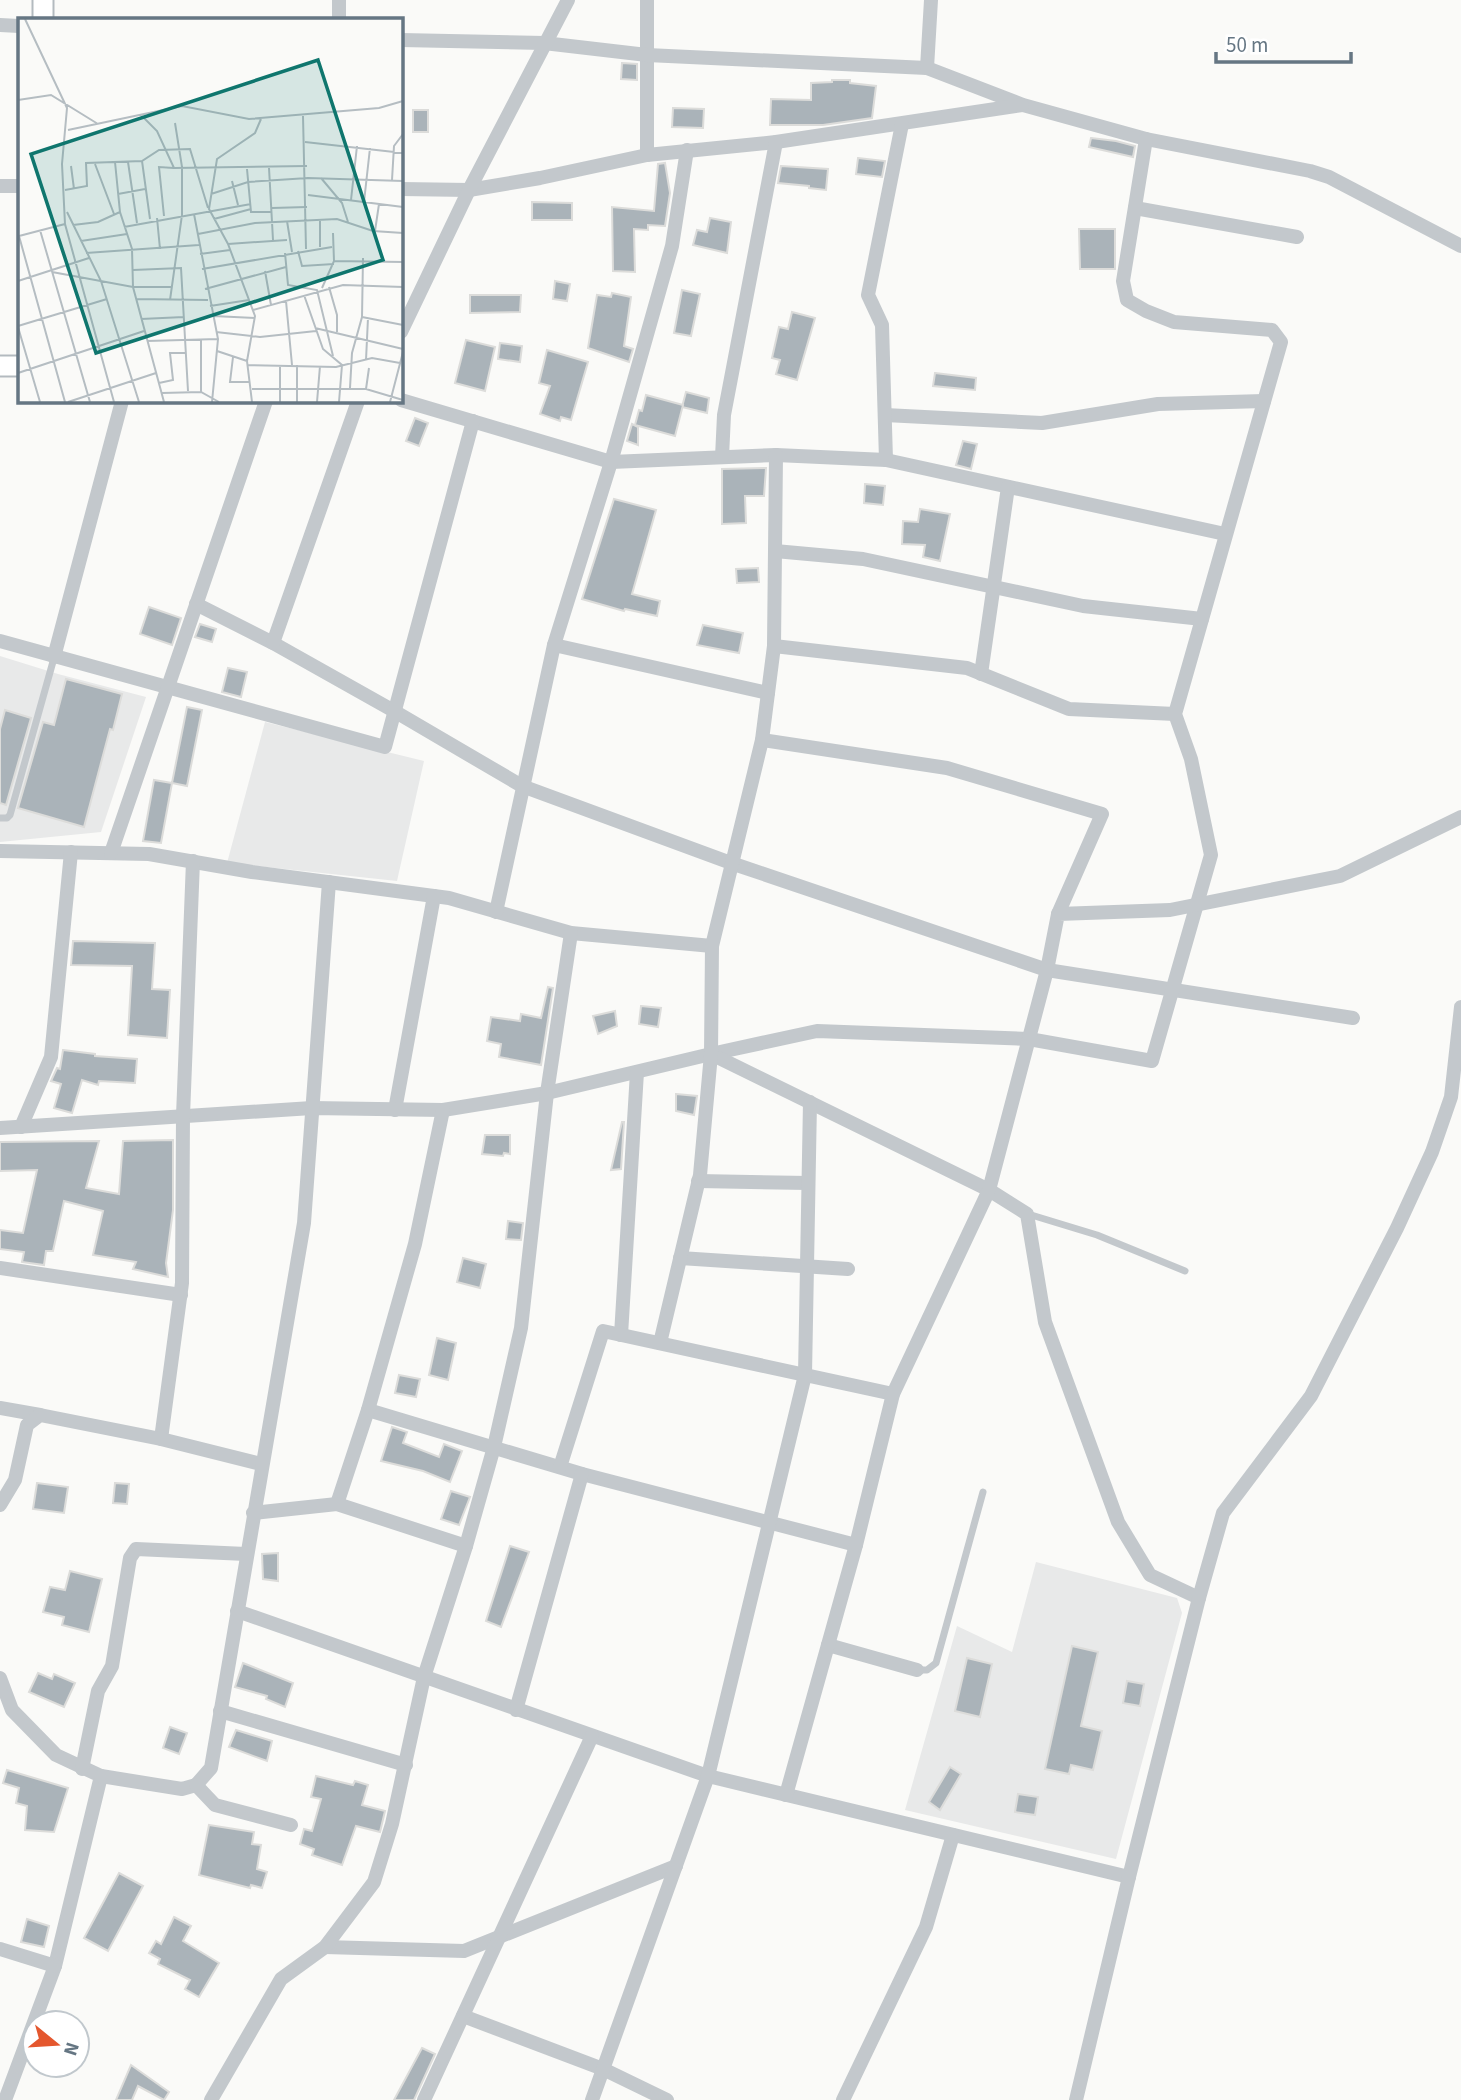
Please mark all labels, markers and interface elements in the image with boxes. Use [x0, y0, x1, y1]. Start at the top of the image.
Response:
inset map [18, 18, 402, 402]
scale bar [1216, 21, 1351, 65]
text: 50 m [1226, 30, 1268, 60]
north arrow [21, 2009, 91, 2079]
text: N [56, 2039, 86, 2059]

